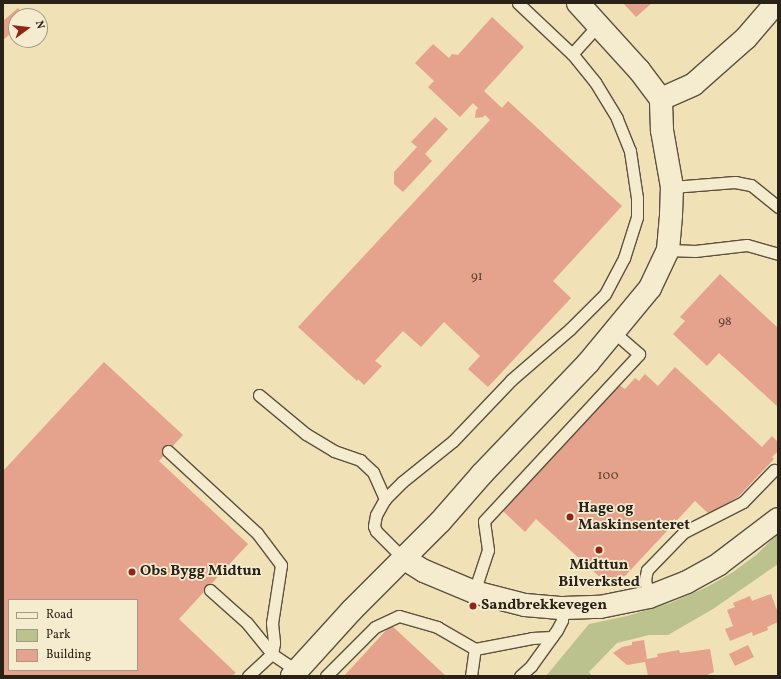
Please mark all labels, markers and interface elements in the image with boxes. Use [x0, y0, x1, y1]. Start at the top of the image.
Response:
north arrow [8, 8, 48, 48]
text: N [31, 19, 47, 31]
house number: 91 [471, 269, 483, 285]
house number: 98 [718, 314, 732, 330]
house number: 100 [598, 468, 618, 484]
place label: Hage og Maskinsenteret [578, 499, 690, 534]
marker: Hage og Maskinsenteret [565, 512, 575, 522]
marker: Midttun Bilverksted [594, 545, 604, 555]
place label: Midttun Bilverksted [558, 556, 640, 591]
place label: Obs Bygg Midtun [140, 563, 261, 581]
marker: Obs Bygg Midtun [127, 567, 137, 577]
place label: Sandbrekkevegen [481, 597, 607, 615]
legend [8, 599, 138, 671]
marker: Sandbrekkevegen [468, 601, 478, 611]
text: Road [46, 607, 73, 623]
text: Park [46, 627, 71, 643]
text: Building [46, 647, 91, 663]

